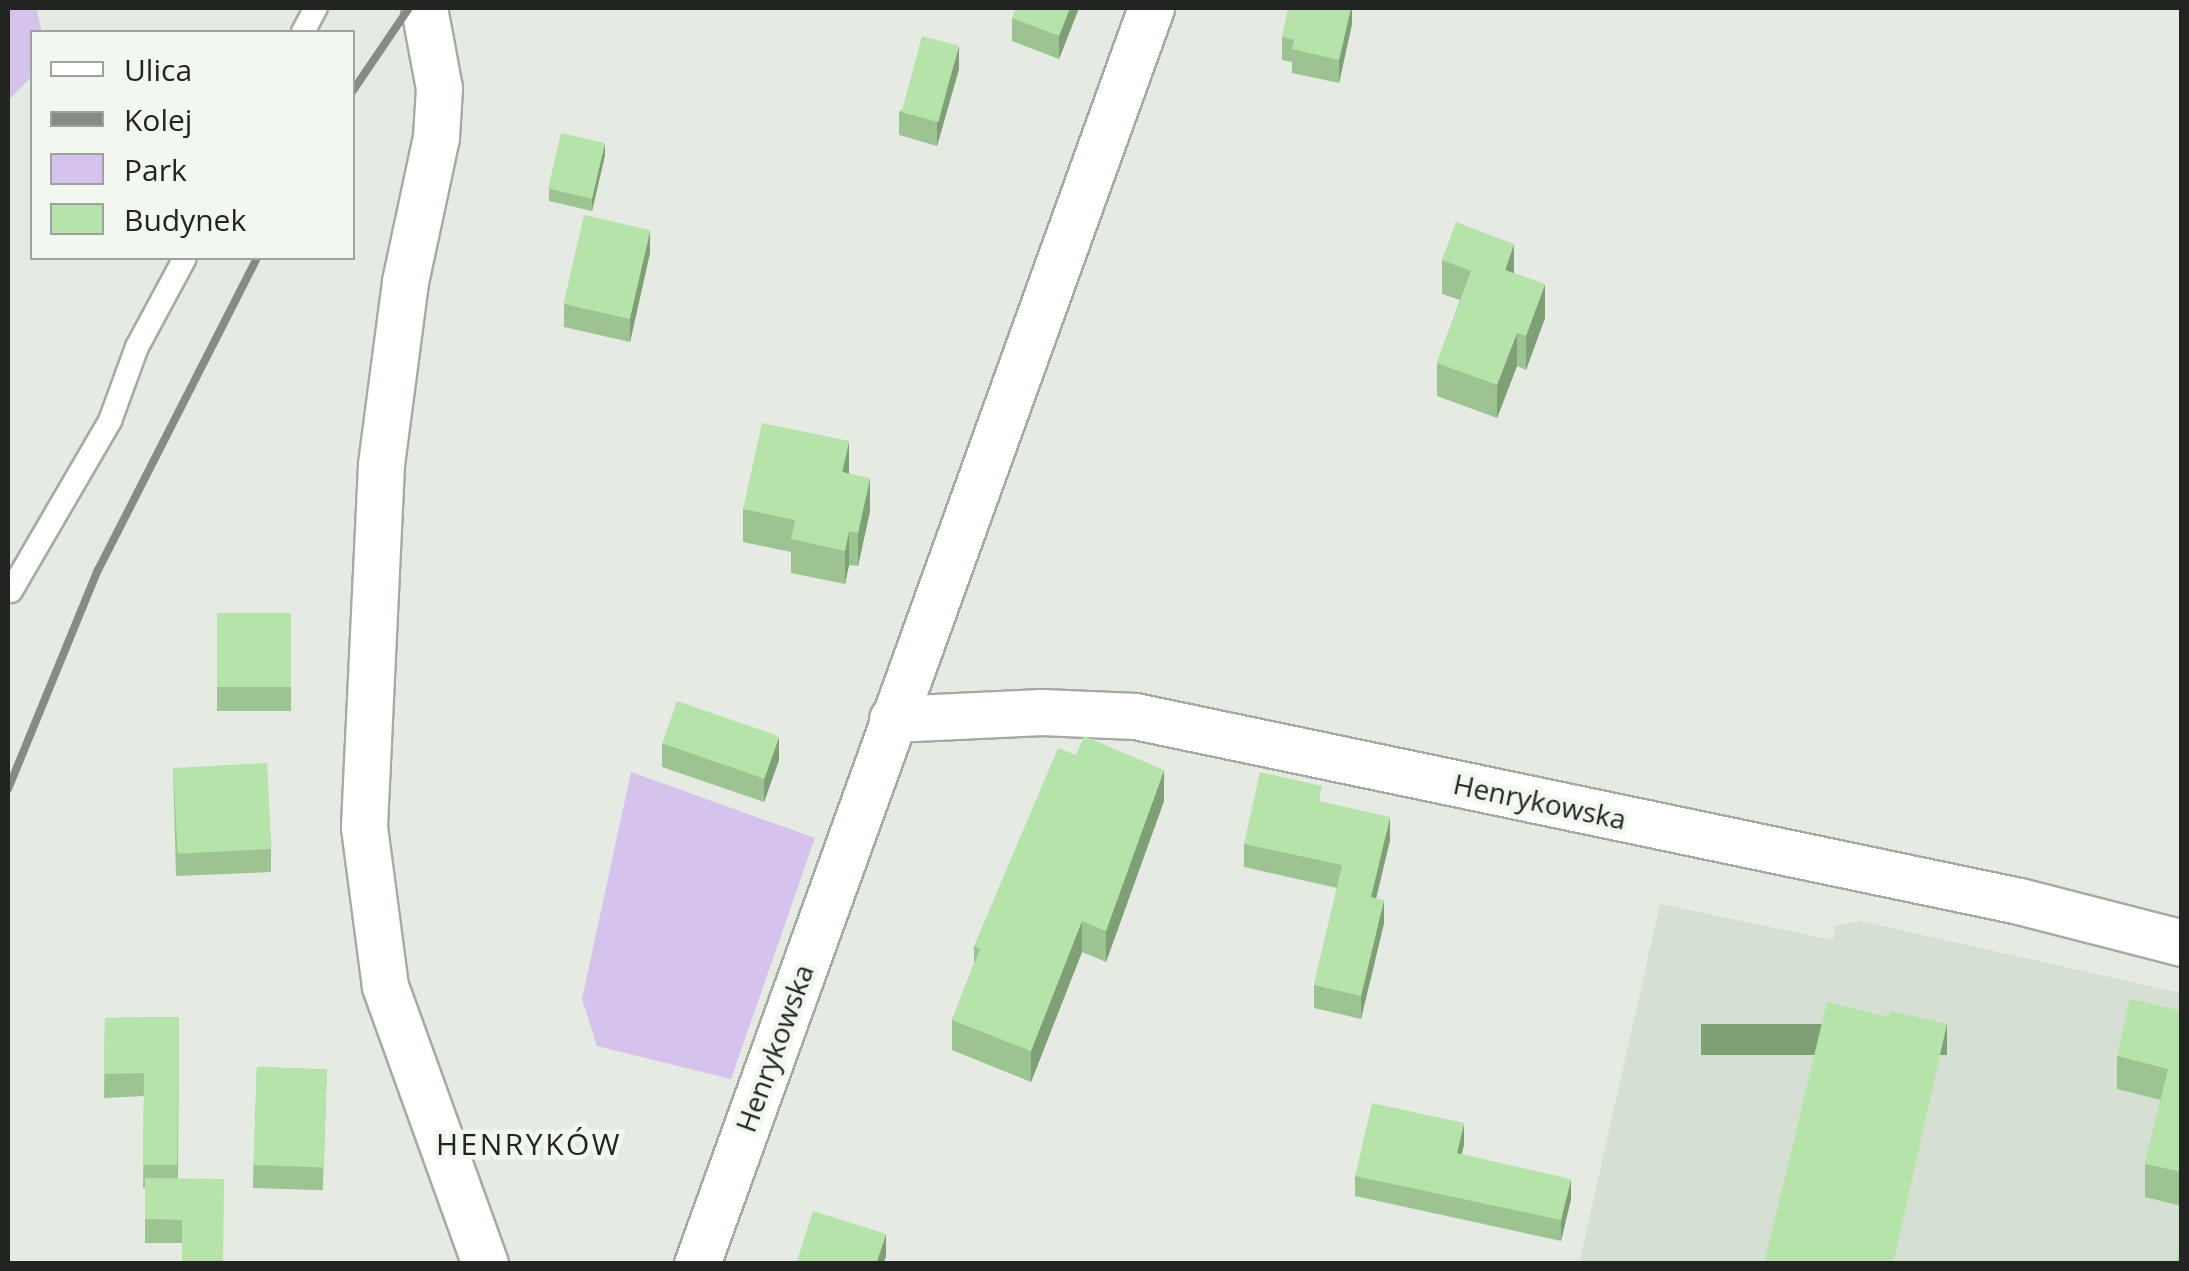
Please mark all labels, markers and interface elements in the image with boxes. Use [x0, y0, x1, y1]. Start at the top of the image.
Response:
legend [30, 30, 355, 260]
text: Ulica [124, 49, 192, 90]
text: Kolej [124, 99, 192, 140]
text: Park [124, 149, 187, 190]
text: Budynek [124, 199, 246, 240]
street label: Henrykowska [1450, 766, 1630, 836]
street label: Henrykowska [728, 960, 820, 1136]
district label: HENRYKÓW [436, 1126, 622, 1162]

